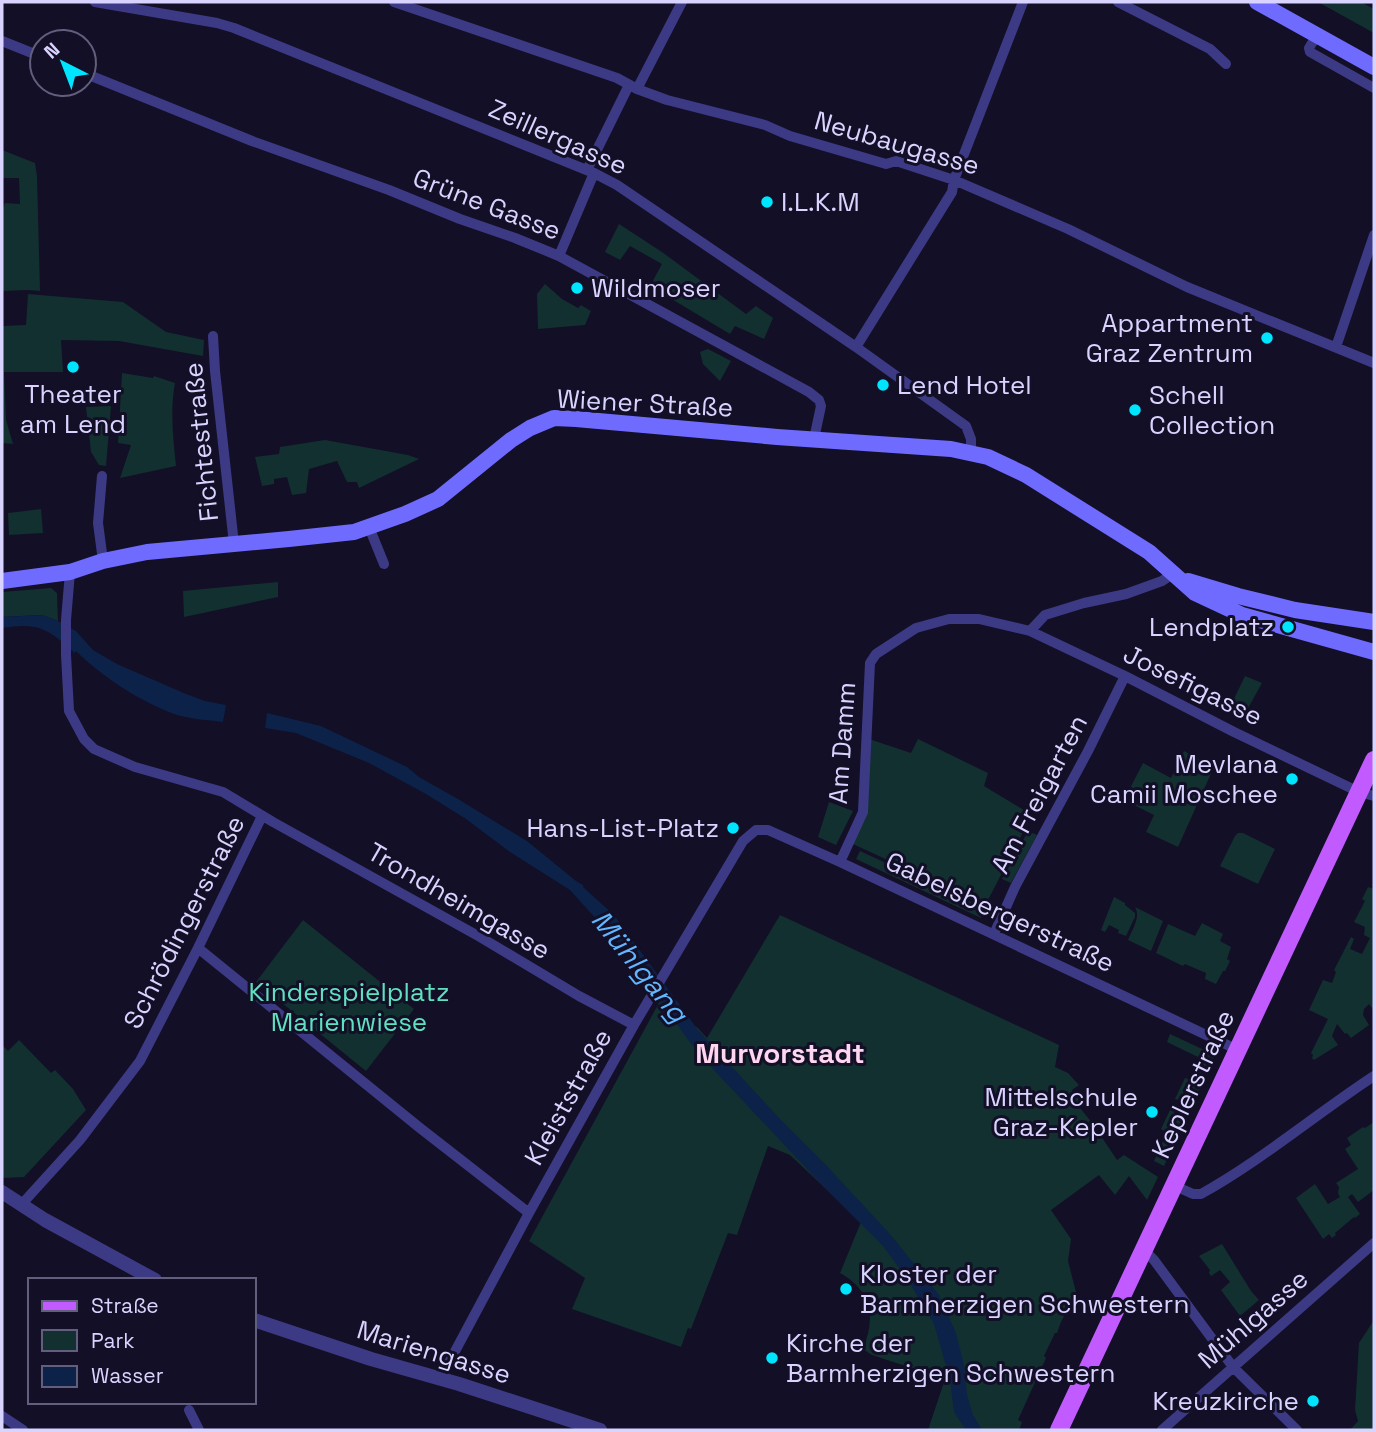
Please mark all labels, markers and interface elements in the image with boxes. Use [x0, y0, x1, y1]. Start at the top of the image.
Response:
north arrow [28, 28, 98, 98]
text: N [39, 37, 65, 64]
street label: Zeillergasse [483, 91, 633, 183]
street label: Neubaugasse [811, 103, 983, 183]
street label: Grüne Gasse [408, 160, 566, 248]
place label: I.L.K.M [781, 185, 860, 219]
marker: I.L.K.M [759, 194, 775, 210]
place label: Wildmoser [591, 271, 721, 305]
marker: Wildmoser [569, 280, 585, 296]
place label: Appartment Graz Zentrum [1086, 306, 1253, 370]
marker: Appartment Graz Zentrum [1259, 330, 1275, 346]
marker: Theater am Lend [65, 359, 81, 375]
street label: Fichtestraße [176, 361, 226, 523]
place label: Lend Hotel [897, 368, 1032, 402]
place label: Theater am Lend [20, 377, 126, 441]
marker: Lend Hotel [875, 377, 891, 393]
place label: Schell Collection [1149, 378, 1275, 442]
street label: Wiener Straße [556, 381, 734, 425]
marker: Schell Collection [1127, 402, 1143, 418]
place label: Lendplatz [1149, 610, 1274, 644]
marker: Lendplatz [1280, 619, 1296, 635]
street label: Josefigasse [1118, 637, 1268, 733]
street label: Am Damm [821, 681, 863, 805]
street label: Am Freigarten [983, 709, 1095, 879]
place label: Mevlana Camii Moschee [1090, 747, 1278, 811]
marker: Mevlana Camii Moschee [1284, 771, 1300, 787]
street label: Schrödingerstraße [116, 810, 252, 1034]
place label: Hans-List-Platz [527, 811, 719, 845]
marker: Hans-List-Platz [725, 820, 741, 836]
street label: Trondheimgasse [361, 835, 557, 967]
street label: Gabelsbergerstraße [880, 844, 1120, 980]
water label: Mühlgang [584, 902, 698, 1031]
park label: Kinderspielplatz Marienwiese [248, 975, 450, 1039]
street label: Keplerstraße [1144, 1004, 1242, 1164]
street label: Kleiststraße [517, 1023, 619, 1171]
district label: Murvorstadt [695, 1035, 865, 1071]
place label: Mittelschule Graz-Kepler [984, 1080, 1138, 1144]
marker: Mittelschule Graz-Kepler [1144, 1104, 1160, 1120]
place label: Kloster der Barmherzigen Schwestern [860, 1257, 1189, 1321]
street label: Mühlgasse [1191, 1262, 1315, 1376]
legend [28, 1278, 256, 1404]
marker: Kloster der Barmherzigen Schwestern [838, 1281, 854, 1297]
text: Straße [91, 1292, 159, 1319]
street label: Mariengasse [353, 1312, 515, 1392]
place label: Kirche der Barmherzigen Schwestern [786, 1326, 1115, 1390]
text: Park [91, 1327, 135, 1354]
marker: Kirche der Barmherzigen Schwestern [764, 1350, 780, 1366]
text: Wasser [91, 1362, 164, 1389]
place label: Kreuzkirche [1152, 1384, 1299, 1418]
marker: Kreuzkirche [1305, 1393, 1321, 1409]

